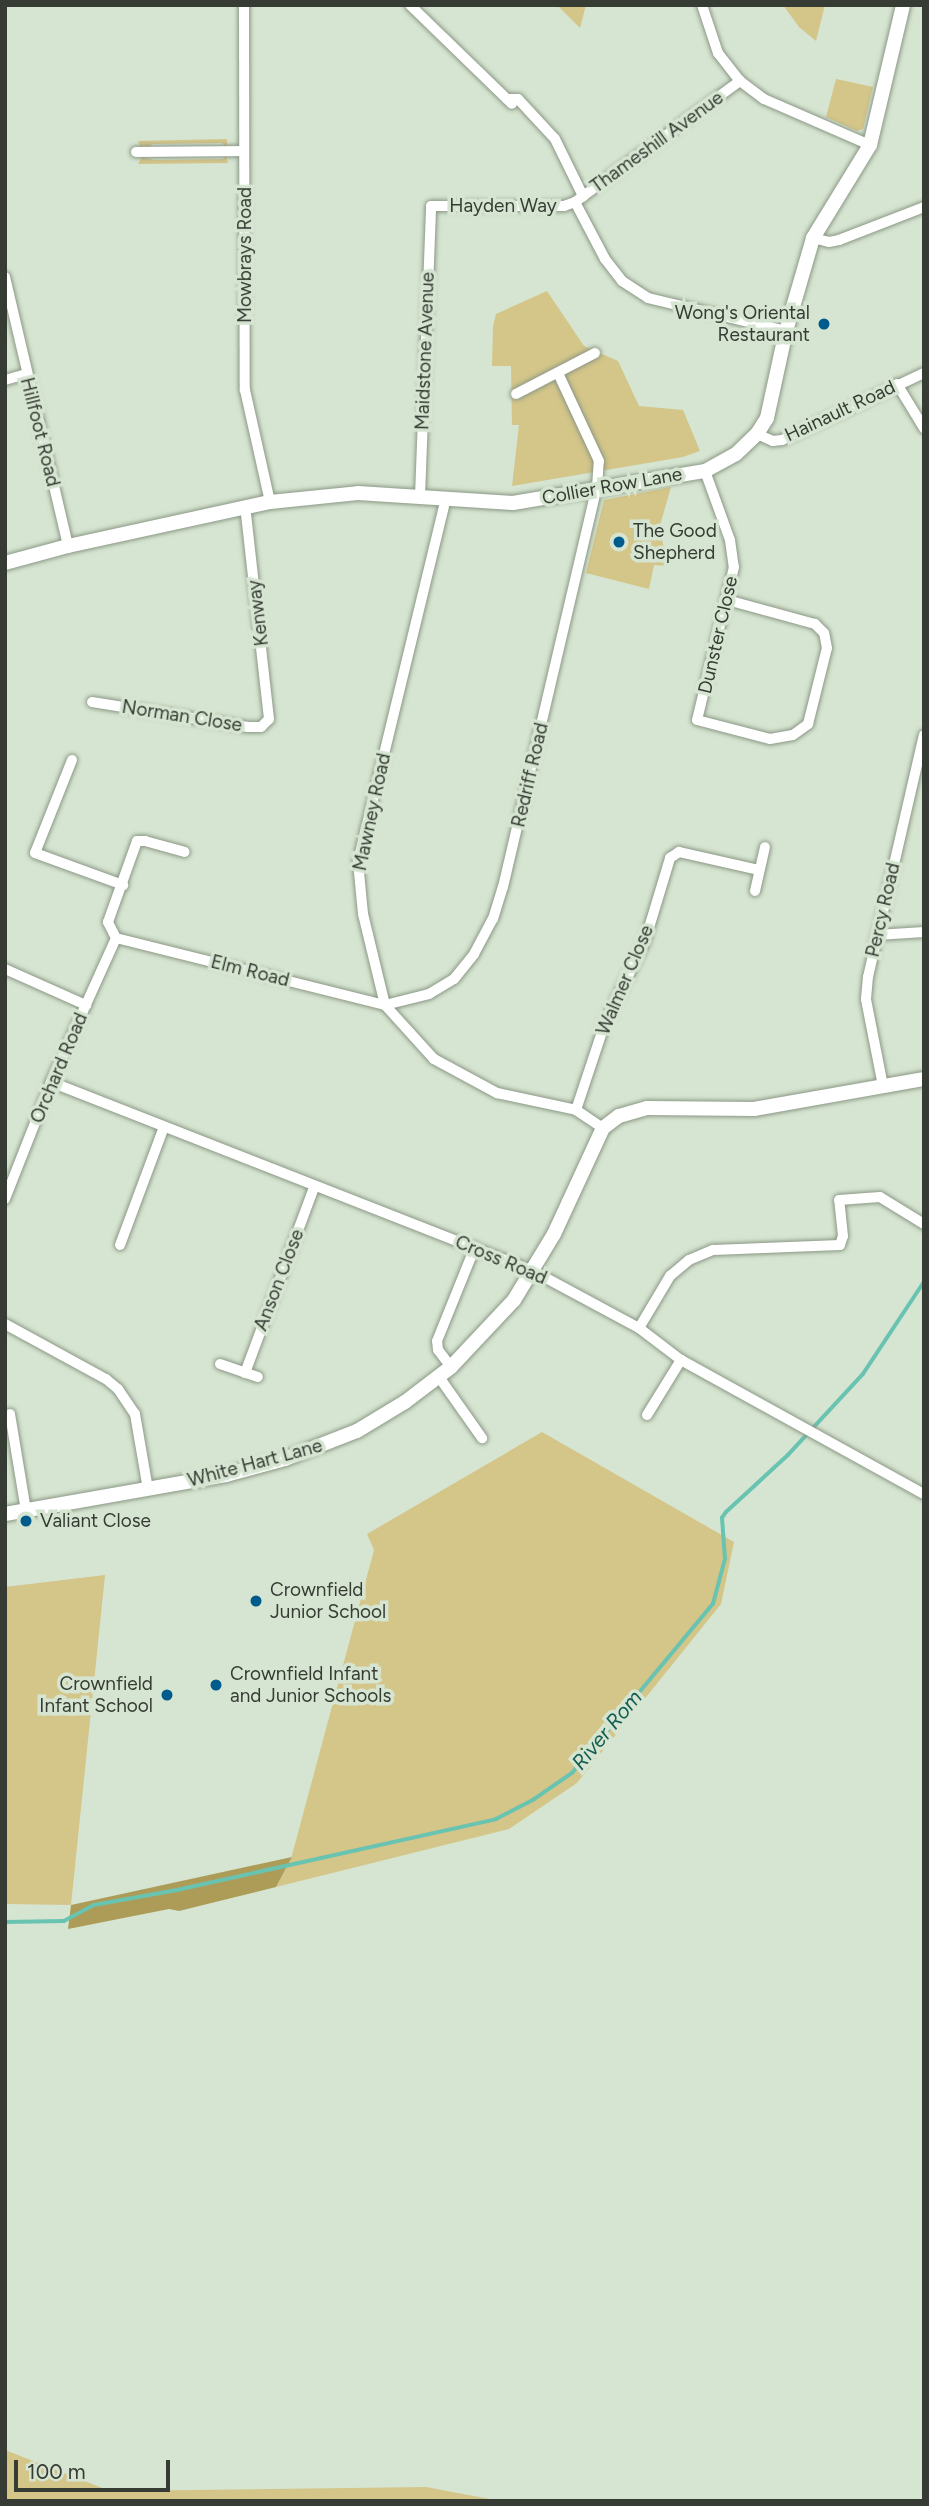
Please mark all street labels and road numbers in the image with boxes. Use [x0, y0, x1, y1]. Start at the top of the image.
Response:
street label: Thameshill Avenue [586, 86, 728, 198]
street label: Mowbrays Road [234, 187, 256, 323]
street label: Hayden Way [449, 195, 557, 217]
street label: Maidstone Avenue [411, 272, 439, 430]
street label: Hillfoot Road [15, 375, 65, 489]
street label: Hainault Road [781, 376, 899, 446]
street label: Collier Row Lane [540, 462, 684, 510]
street label: Dunster Close [693, 574, 743, 696]
street label: Kenway [243, 579, 273, 647]
street label: Norman Close [120, 695, 244, 737]
street label: Redriff Road [507, 720, 553, 830]
street label: Mawney Road [348, 751, 396, 873]
street label: Percy Road [861, 861, 905, 959]
street label: Walmer Close [592, 922, 658, 1038]
street label: Elm Road [208, 950, 292, 992]
street label: Orchard Road [26, 1009, 92, 1127]
street label: Anson Close [249, 1226, 309, 1334]
street label: Cross Road [452, 1231, 550, 1289]
street label: White Hart Lane [185, 1434, 325, 1492]

